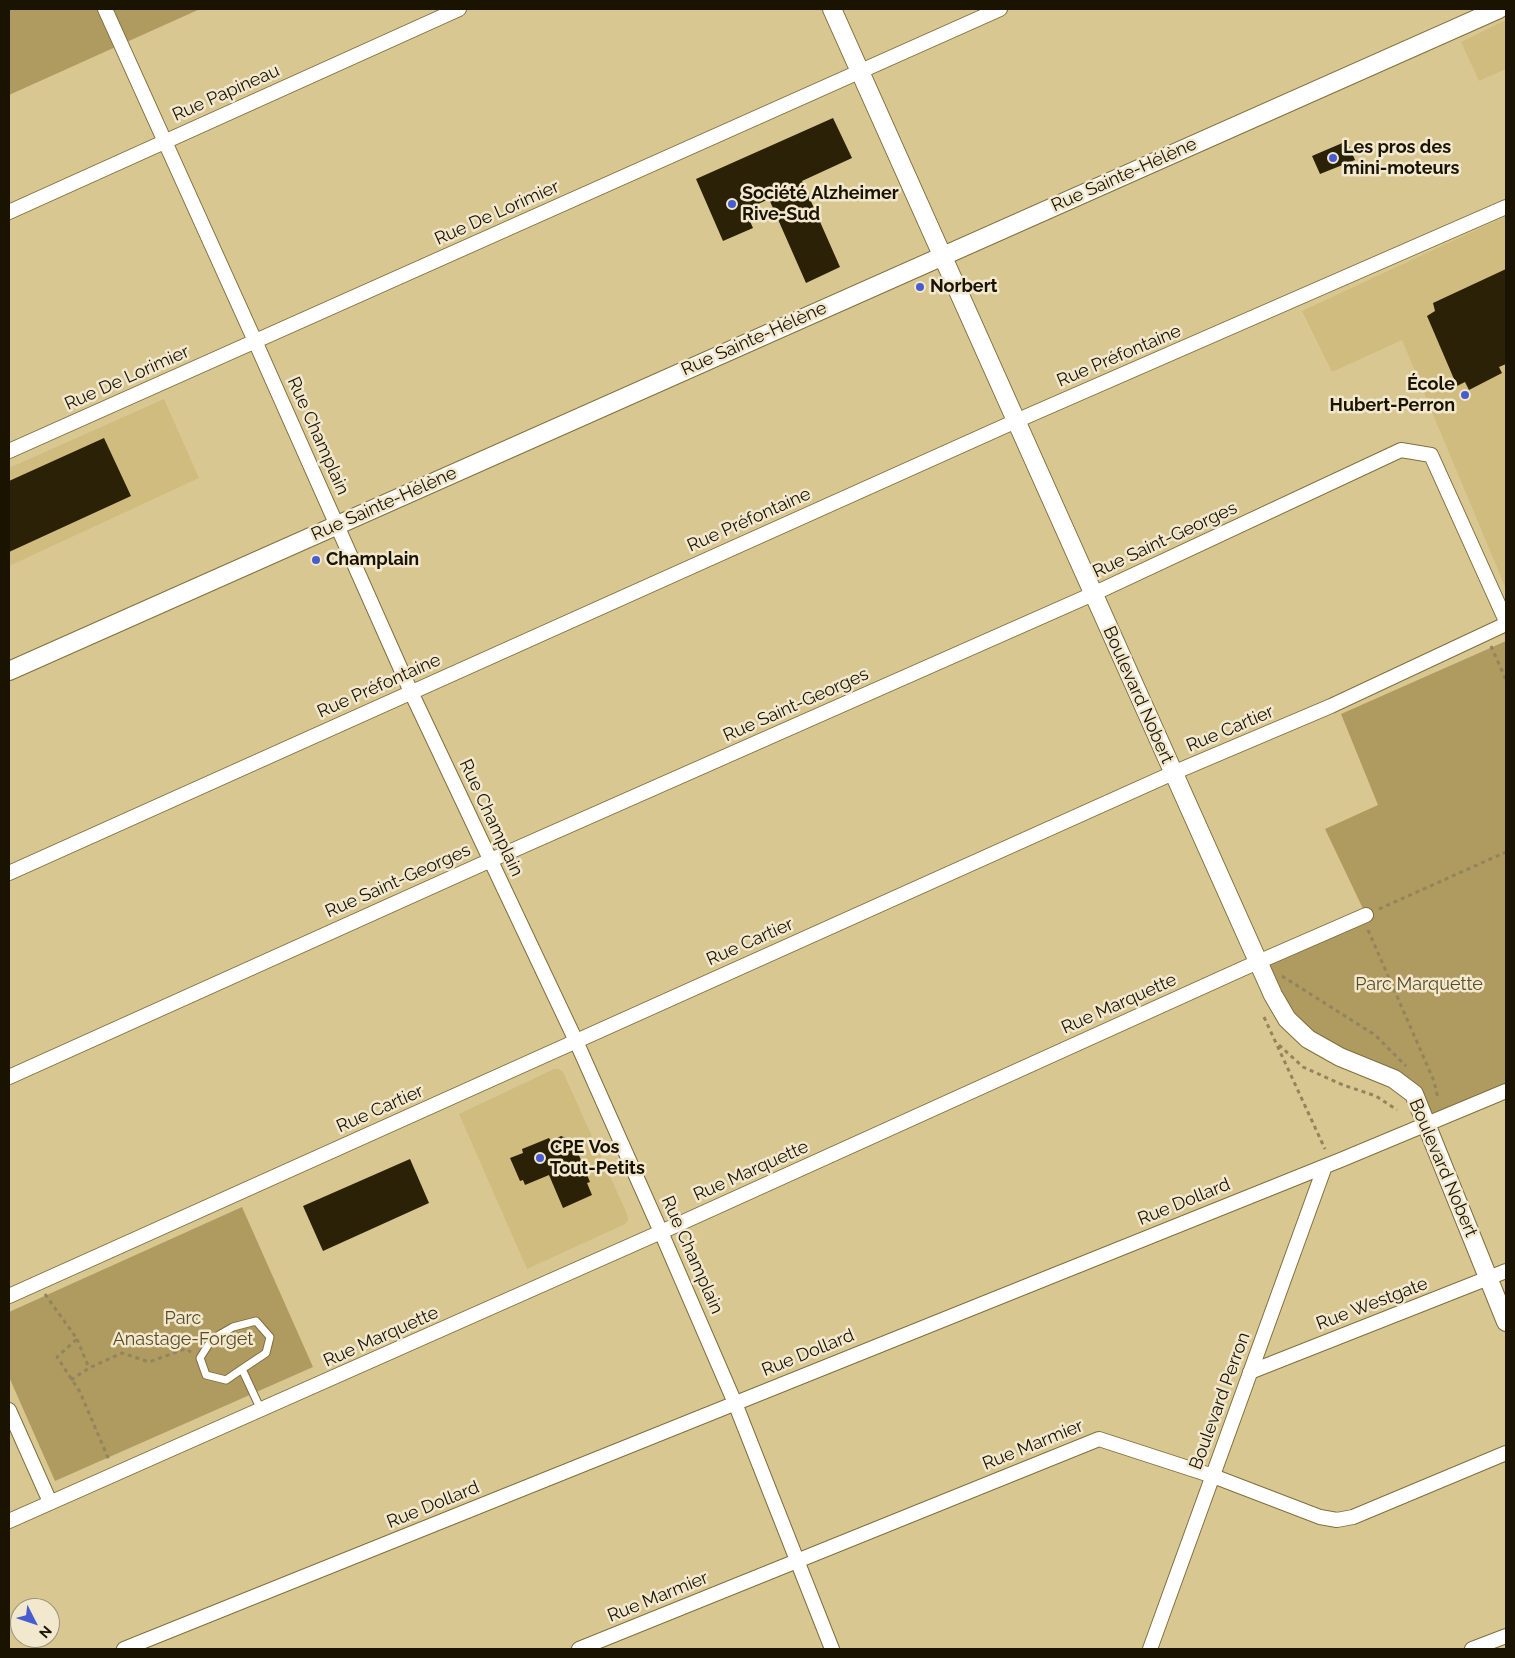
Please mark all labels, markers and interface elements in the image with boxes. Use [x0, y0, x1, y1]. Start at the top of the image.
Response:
street label: Rue Papineau [169, 60, 283, 126]
street label: Rue Sainte-Hélène [1048, 133, 1200, 217]
place label: Les pros des mini-moteurs [1343, 137, 1459, 180]
marker: Les pros des mini-moteurs [1327, 152, 1339, 164]
street label: Rue De Lorimier [431, 176, 563, 250]
place label: Société Alzheimer Rive-Sud [742, 183, 899, 225]
marker: Société Alzheimer Rive-Sud [726, 198, 738, 210]
place label: Norbert [930, 276, 998, 298]
marker: Norbert [914, 281, 926, 293]
street label: Rue Sainte-Hélène [678, 297, 830, 381]
street label: Rue Préfontaine [1054, 320, 1184, 392]
street label: Rue De Lorimier [61, 341, 193, 415]
street label: Rue Champlain [282, 374, 354, 498]
place label: École Hubert-Perron [1329, 374, 1455, 416]
marker: École Hubert-Perron [1459, 389, 1471, 401]
street label: Rue Sainte-Hélène [308, 462, 460, 546]
street label: Rue Préfontaine [684, 483, 814, 557]
street label: Rue Saint-Georges [1089, 497, 1241, 583]
place label: Champlain [326, 549, 419, 571]
marker: Champlain [310, 554, 322, 566]
street label: Boulevard Nobert [1098, 623, 1178, 767]
street label: Rue Préfontaine [314, 649, 444, 723]
street label: Rue Saint-Georges [720, 663, 872, 747]
street label: Rue Cartier [1183, 701, 1277, 757]
street label: Rue Champlain [454, 756, 528, 880]
street label: Rue Saint-Georges [322, 839, 474, 923]
street label: Rue Cartier [703, 913, 797, 971]
street label: Rue Marquette [1058, 969, 1180, 1039]
park label: Parc Marquette [1355, 974, 1483, 996]
street label: Rue Cartier [333, 1080, 427, 1138]
street label: Boulevard Nobert [1404, 1096, 1482, 1240]
street label: Rue Marquette [690, 1136, 812, 1206]
place label: CPE Vos Tout-Petits [550, 1137, 645, 1180]
marker: CPE Vos Tout-Petits [534, 1152, 546, 1164]
street label: Rue Dollard [1135, 1174, 1233, 1230]
street label: Rue Champlain [656, 1193, 728, 1317]
street label: Rue Westgate [1313, 1273, 1431, 1335]
street label: Rue Marquette [320, 1302, 442, 1372]
park label: Parc Anastage-Forget [113, 1308, 253, 1350]
street label: Rue Dollard [759, 1325, 857, 1381]
street label: Boulevard Perron [1185, 1329, 1255, 1473]
street label: Rue Marmier [980, 1415, 1086, 1475]
street label: Rue Dollard [384, 1477, 482, 1533]
street label: Rue Marmier [605, 1567, 711, 1627]
north arrow [10, 1598, 60, 1648]
text: N [36, 1623, 55, 1641]

